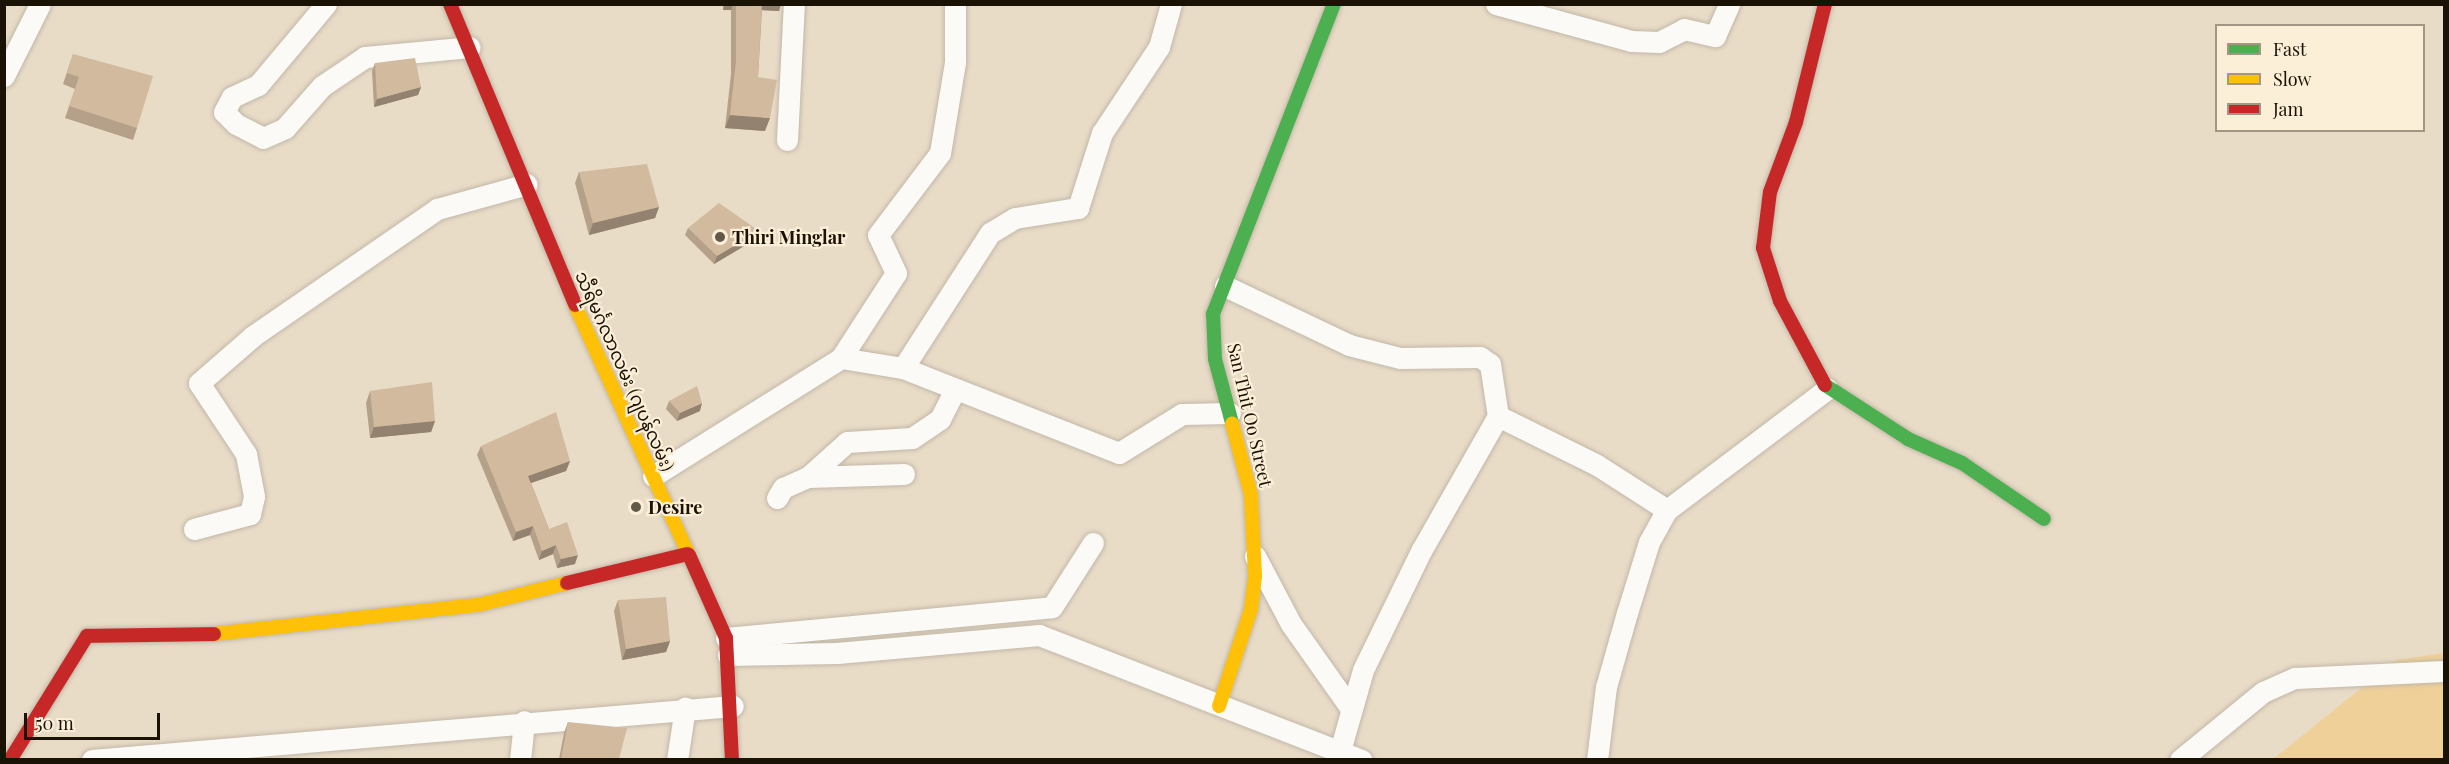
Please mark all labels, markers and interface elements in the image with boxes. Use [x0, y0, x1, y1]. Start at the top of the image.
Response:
legend [2215, 24, 2425, 132]
text: Fast [2273, 37, 2306, 61]
text: Slow [2273, 67, 2311, 91]
text: Jam [2273, 97, 2303, 121]
place label: Thiri Minglar [732, 226, 845, 248]
marker: Thiri Minglar [713, 230, 727, 244]
street label: သီရိမင်္ဂလာလမ်း (ဂျပန်လမ်း) [571, 268, 679, 474]
street label: San Thit Oo Street [1223, 341, 1277, 489]
place label: Desire [648, 496, 702, 518]
marker: Desire [629, 500, 643, 514]
scale bar [27, 701, 164, 739]
text: 50 m [35, 711, 74, 735]

